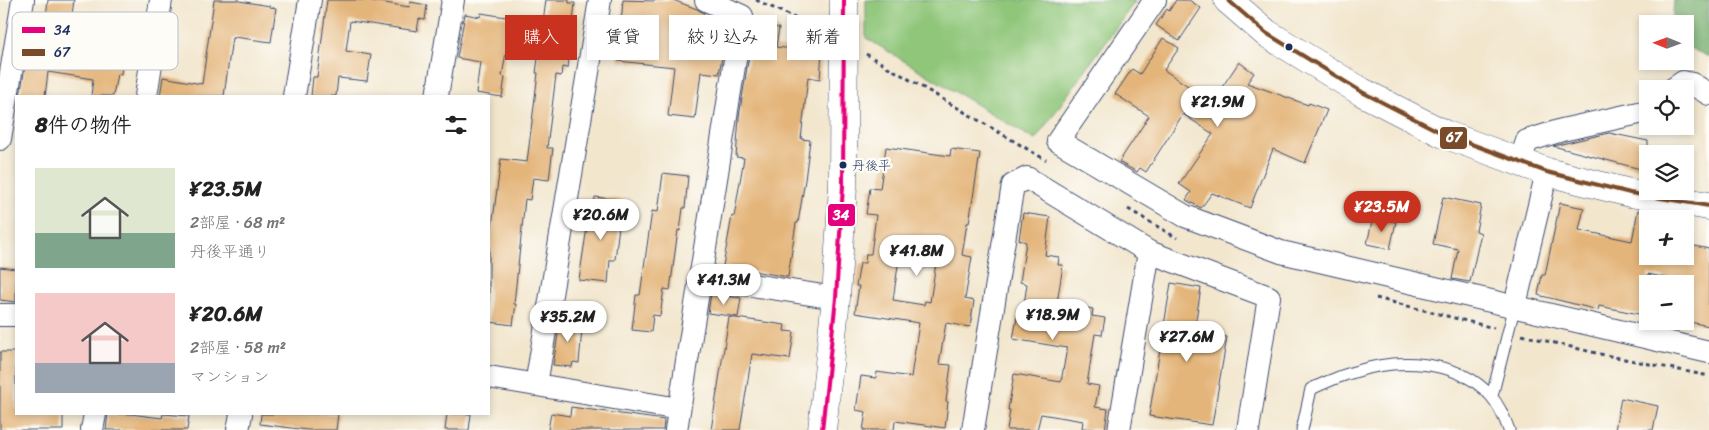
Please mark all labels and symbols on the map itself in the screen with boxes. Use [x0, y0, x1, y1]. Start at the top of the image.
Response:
legend [12, 12, 178, 70]
north arrow [1639, 15, 1694, 70]
text: 34 [54, 18, 71, 43]
text: 67 [54, 40, 71, 65]
unlabelled marker [1284, 42, 1294, 52]
pin: ¥21.9M [1177, 86, 1259, 128]
text: 67 [1445, 125, 1463, 150]
line badge: 67 [1439, 126, 1468, 150]
place label: 丹後平 [852, 154, 891, 177]
marker: 丹後平 [838, 160, 848, 170]
pin: ¥23.5M [1341, 190, 1423, 233]
pin: ¥20.6M [560, 198, 642, 241]
line badge: 34 [827, 203, 856, 227]
text: 34 [832, 203, 849, 228]
pin: ¥41.8M [876, 234, 958, 277]
pin: ¥41.3M [683, 264, 765, 306]
pin: ¥18.9M [1012, 298, 1094, 341]
pin: ¥35.2M [527, 300, 609, 343]
pin: ¥27.6M [1146, 320, 1228, 363]

